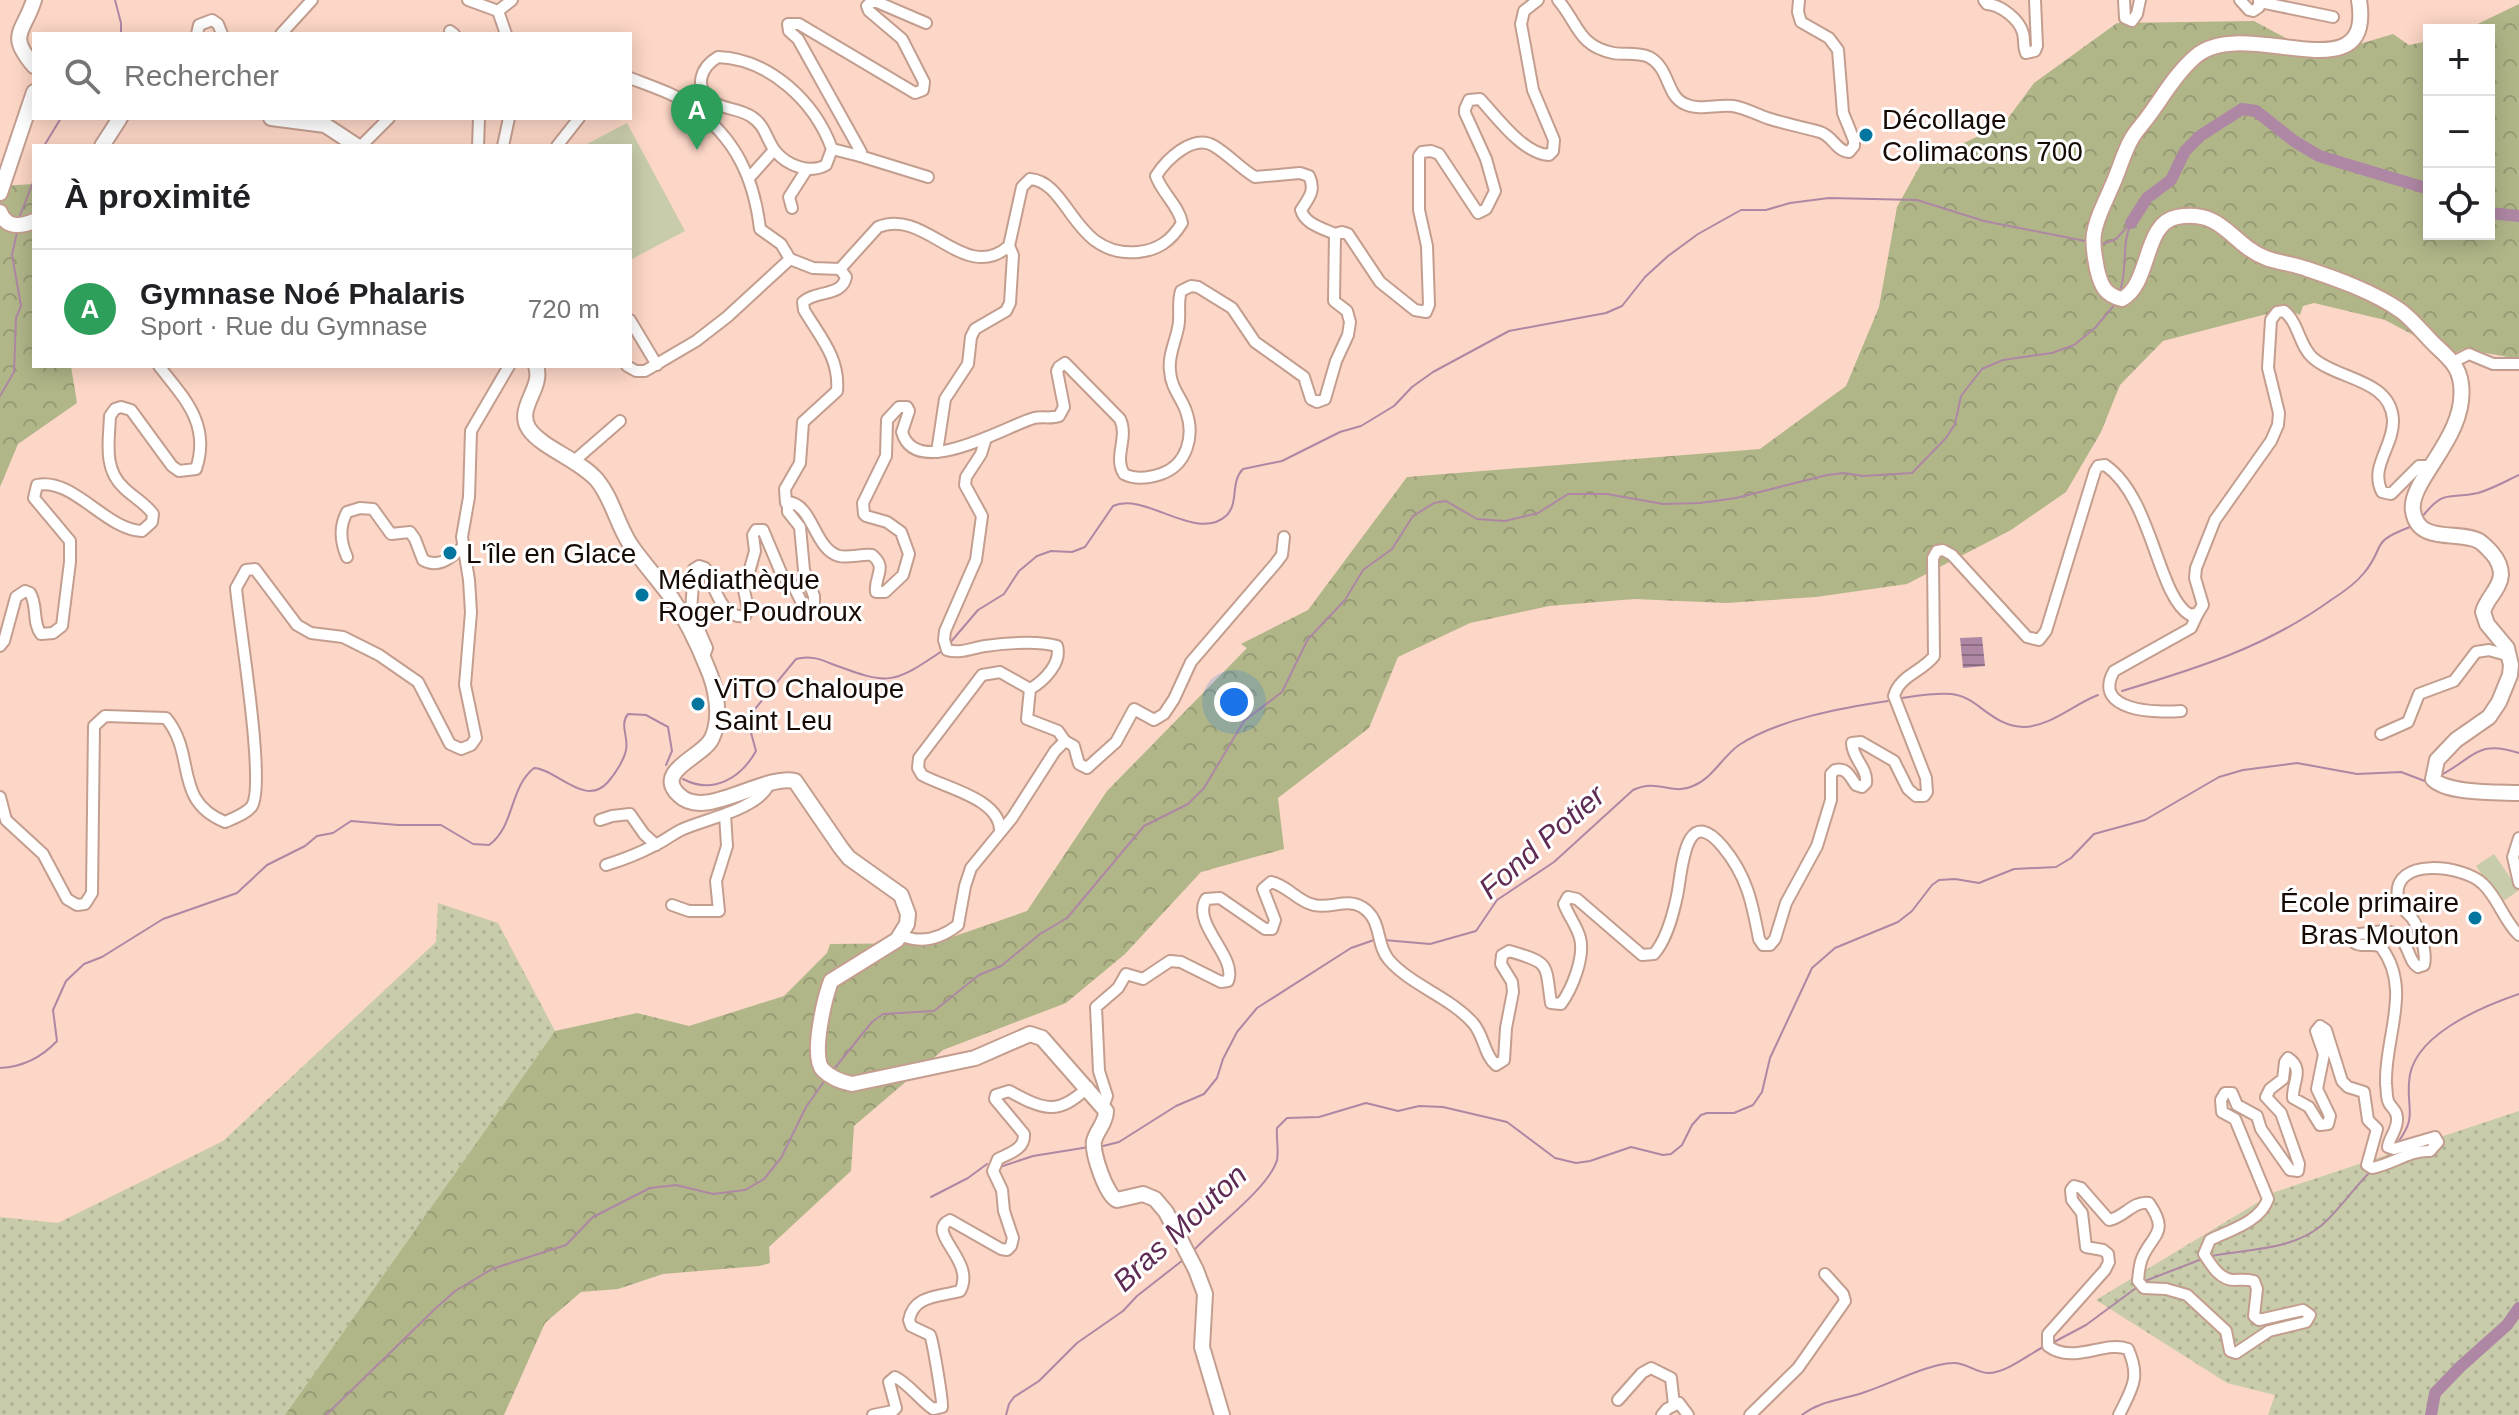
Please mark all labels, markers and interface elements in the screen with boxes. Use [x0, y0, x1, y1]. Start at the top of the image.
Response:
map controls [2423, 24, 2495, 240]
button: + [2423, 24, 2495, 96]
search box [32, 32, 632, 120]
icon: search [60, 54, 104, 98]
text: Rechercher [124, 59, 279, 92]
pin: A [671, 84, 723, 150]
button: − [2423, 96, 2495, 168]
place label: Décollage Colimacons 700 [1882, 104, 2083, 167]
marker: Décollage Colimacons 700 [1857, 126, 1875, 144]
button: locate [2423, 168, 2495, 240]
text: À proximité [64, 177, 251, 215]
text: Gymnase Noé Phalaris [140, 277, 465, 310]
text: A [81, 294, 99, 324]
text: 720 m [528, 294, 600, 324]
text: Sport · Rue du Gymnase [140, 311, 428, 341]
place label: L'île en Glace [466, 538, 636, 569]
marker: L'île en Glace [441, 544, 459, 562]
place label: Médiathèque Roger Poudroux [658, 564, 862, 627]
marker: Médiathèque Roger Poudroux [633, 586, 651, 604]
place label: ViTO Chaloupe Saint Leu [714, 673, 904, 736]
your location [1214, 682, 1254, 722]
marker: ViTO Chaloupe Saint Leu [689, 695, 707, 713]
water label: Fond Potier [1472, 778, 1612, 905]
place label: École primaire Bras Mouton [2280, 887, 2459, 950]
marker: École primaire Bras Mouton [2466, 909, 2484, 927]
water label: Bras Mouton [1106, 1158, 1253, 1298]

